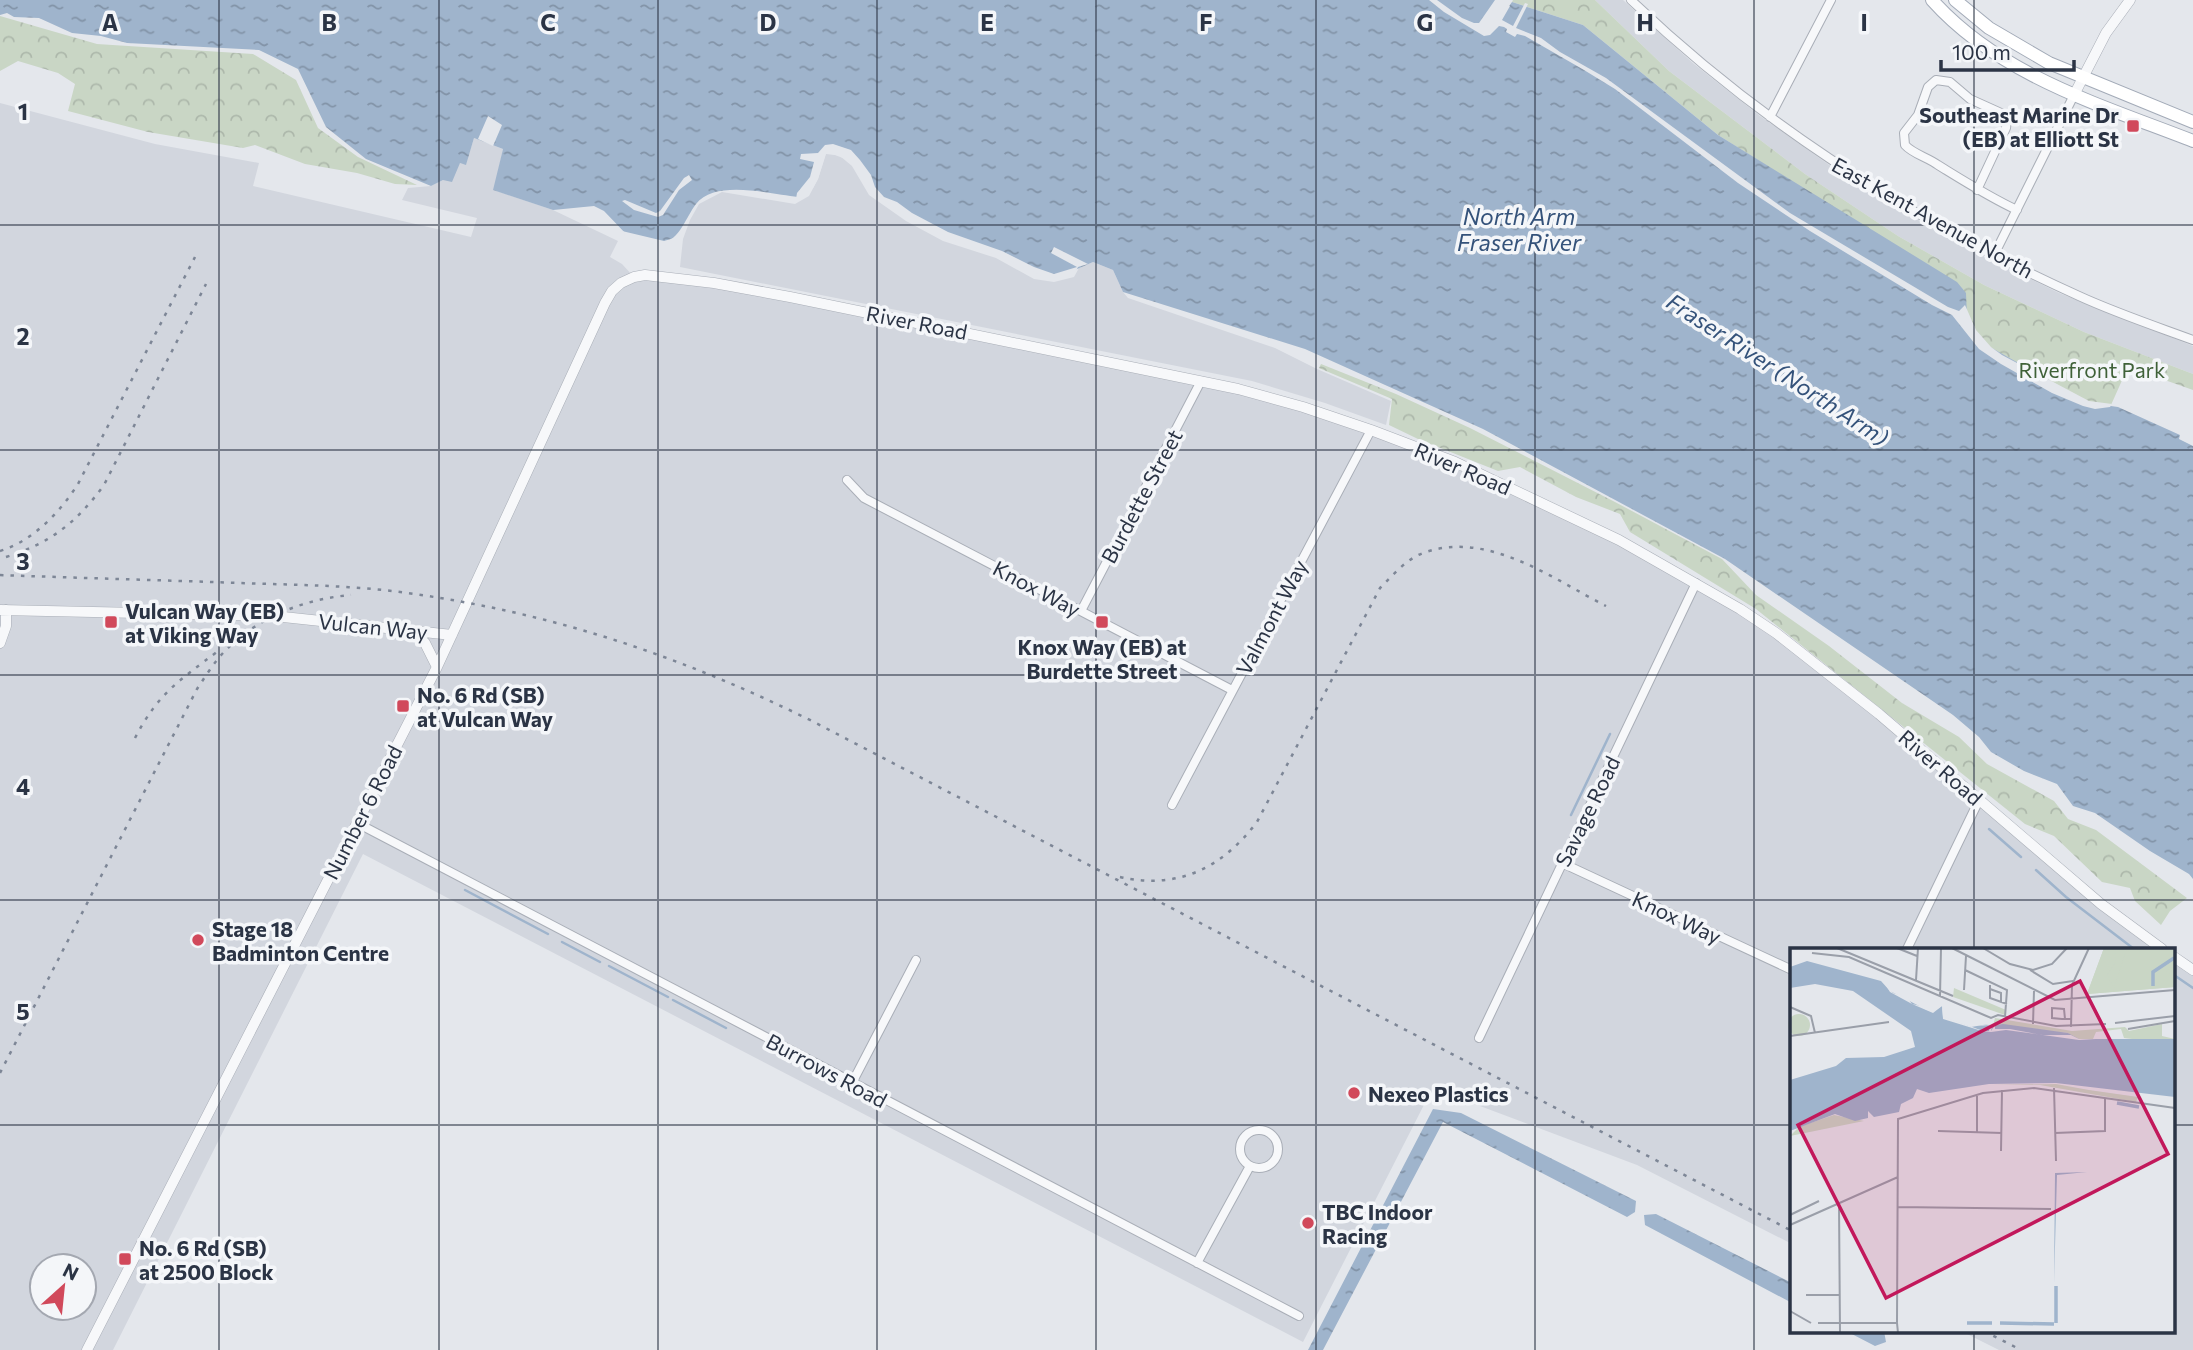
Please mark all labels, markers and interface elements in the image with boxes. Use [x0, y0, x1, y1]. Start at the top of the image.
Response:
text: A [102, 8, 119, 36]
text: B [321, 8, 337, 36]
text: C [540, 8, 556, 36]
text: D [760, 8, 777, 36]
text: E [980, 8, 994, 36]
text: F [1199, 8, 1213, 36]
text: G [1417, 8, 1433, 36]
text: H [1636, 8, 1654, 36]
text: I [1860, 8, 1868, 36]
scale bar [1941, 28, 2074, 72]
text: 100 m [1952, 39, 2011, 64]
text: 1 [18, 97, 28, 125]
place label: Southeast Marine Dr (EB) at Elliott St [1919, 102, 2119, 151]
marker: Southeast Marine Dr (EB) at Elliott St [2125, 118, 2141, 134]
street label: East Kent Avenue North [1828, 151, 2038, 283]
water label: North Arm Fraser River [1457, 202, 1582, 256]
water label: Fraser River (North Arm) [1662, 287, 1894, 451]
street label: River Road [864, 300, 970, 344]
text: 2 [16, 322, 30, 350]
park label: Riverfront Park [2019, 357, 2165, 382]
street label: Burdette Street [1095, 425, 1187, 567]
street label: River Road [1411, 436, 1515, 500]
text: 3 [16, 547, 30, 575]
street label: Knox Way [989, 555, 1085, 621]
street label: Valmont Way [1230, 555, 1312, 679]
place label: Vulcan Way (EB) at Viking Way [125, 598, 284, 647]
street label: Vulcan Way [317, 608, 429, 644]
marker: Vulcan Way (EB) at Viking Way [103, 614, 119, 630]
marker: Knox Way (EB) at Burdette Street [1094, 614, 1110, 630]
place label: Knox Way (EB) at Burdette Street [1018, 634, 1187, 683]
place label: No. 6 Rd (SB) at Vulcan Way [417, 682, 554, 731]
marker: No. 6 Rd (SB) at Vulcan Way [395, 698, 411, 714]
street label: River Road [1894, 724, 1988, 810]
street label: Number 6 Road [317, 741, 407, 883]
street label: Savage Road [1549, 752, 1625, 870]
text: 4 [16, 772, 30, 800]
street label: Knox Way [1629, 886, 1726, 949]
place label: Stage 18 Badminton Centre [212, 916, 389, 965]
marker: Stage 18 Badminton Centre [190, 932, 206, 948]
inset map [1790, 948, 2176, 1332]
text: 5 [16, 997, 30, 1025]
street label: Burrows Road [762, 1028, 892, 1112]
place label: Nexeo Plastics [1368, 1081, 1509, 1106]
marker: Nexeo Plastics [1346, 1085, 1362, 1101]
place label: TBC Indoor Racing [1322, 1199, 1433, 1248]
marker: TBC Indoor Racing [1300, 1215, 1316, 1231]
place label: No. 6 Rd (SB) at 2500 Block [139, 1235, 273, 1284]
marker: No. 6 Rd (SB) at 2500 Block [117, 1251, 133, 1267]
north arrow [28, 1252, 98, 1322]
text: N [59, 1258, 83, 1285]

